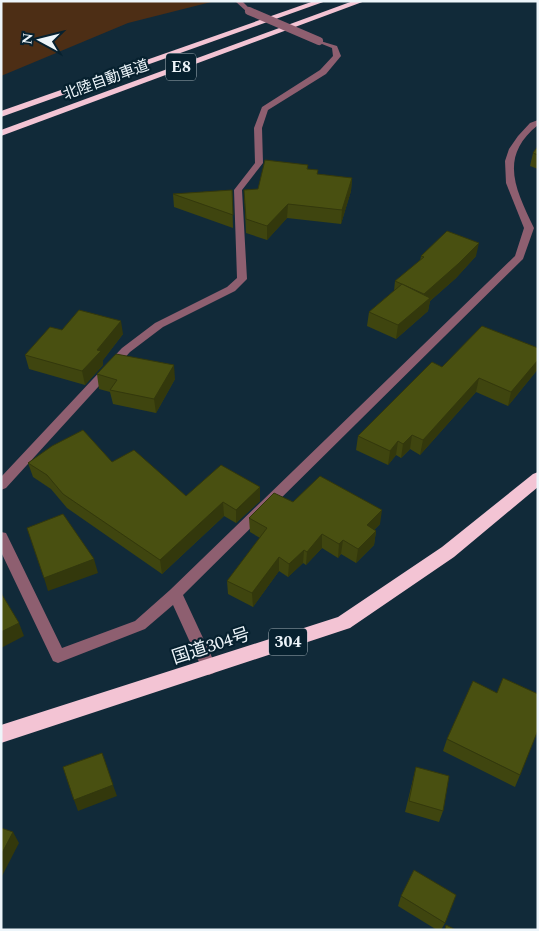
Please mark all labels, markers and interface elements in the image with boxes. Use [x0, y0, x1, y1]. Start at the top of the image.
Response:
north arrow [15, 15, 65, 65]
text: N [16, 32, 39, 45]
street label: 北陸自動車道 [60, 54, 152, 106]
road number: E8 [166, 54, 196, 80]
street label: 国道304号 [168, 621, 254, 671]
road number: 304 [269, 628, 307, 656]

